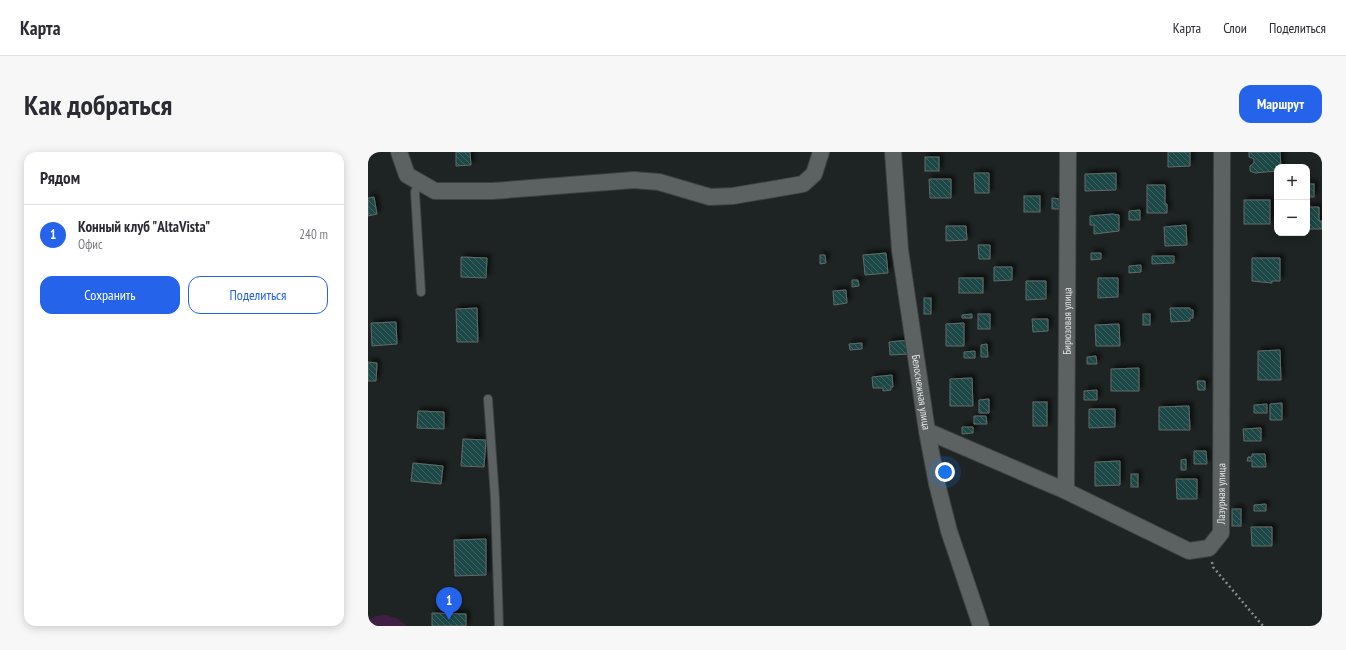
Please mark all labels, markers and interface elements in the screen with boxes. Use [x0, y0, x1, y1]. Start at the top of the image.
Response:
text: Карта [20, 16, 61, 40]
text: Карта [1173, 19, 1201, 37]
text: Слои [1223, 19, 1247, 37]
text: Поделиться [1269, 19, 1326, 37]
button: Маршрут [1239, 85, 1322, 123]
text: Как добраться [24, 86, 172, 123]
map controls [1274, 164, 1310, 236]
button: + [1274, 164, 1310, 200]
text: Рядом [40, 167, 80, 189]
button: − [1274, 200, 1310, 236]
text: Конный клуб "AltaVista" [78, 217, 210, 236]
text: 1 [50, 226, 56, 243]
text: 240 m [299, 226, 328, 243]
text: Офис [78, 236, 103, 253]
button: Сохранить [40, 276, 180, 314]
button: Поделиться [188, 276, 328, 314]
street label: Бирюзовая улица [1060, 287, 1074, 355]
street label: Белоснежная улица [909, 354, 934, 431]
your location [935, 462, 955, 482]
street label: Лазурная улица [1214, 463, 1228, 525]
pin: 1 [436, 587, 462, 620]

